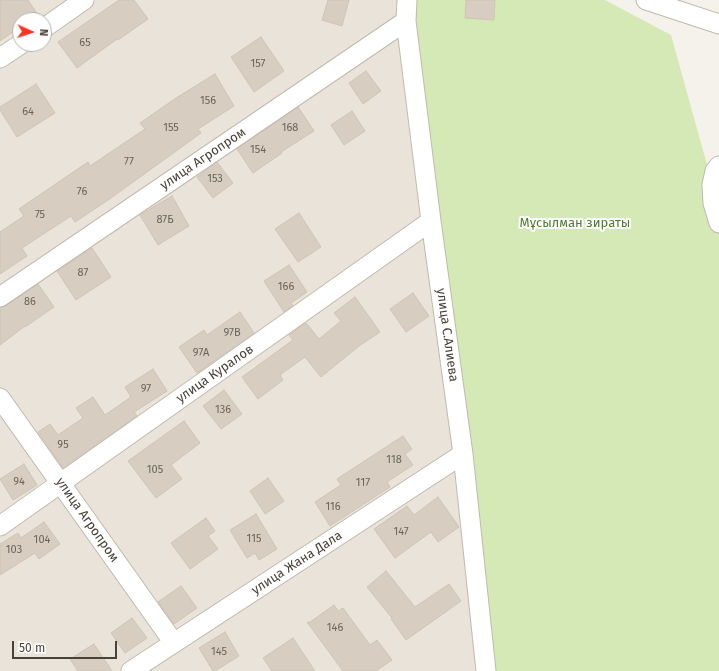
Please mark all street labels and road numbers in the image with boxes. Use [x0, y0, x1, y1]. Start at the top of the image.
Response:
street label: улица Агропром [157, 125, 249, 193]
street label: улица С.Алиева [433, 287, 461, 383]
street label: улица Куралов [173, 342, 257, 406]
street label: улица Агропром [52, 475, 122, 565]
street label: улица Жана Дала [249, 528, 345, 598]

